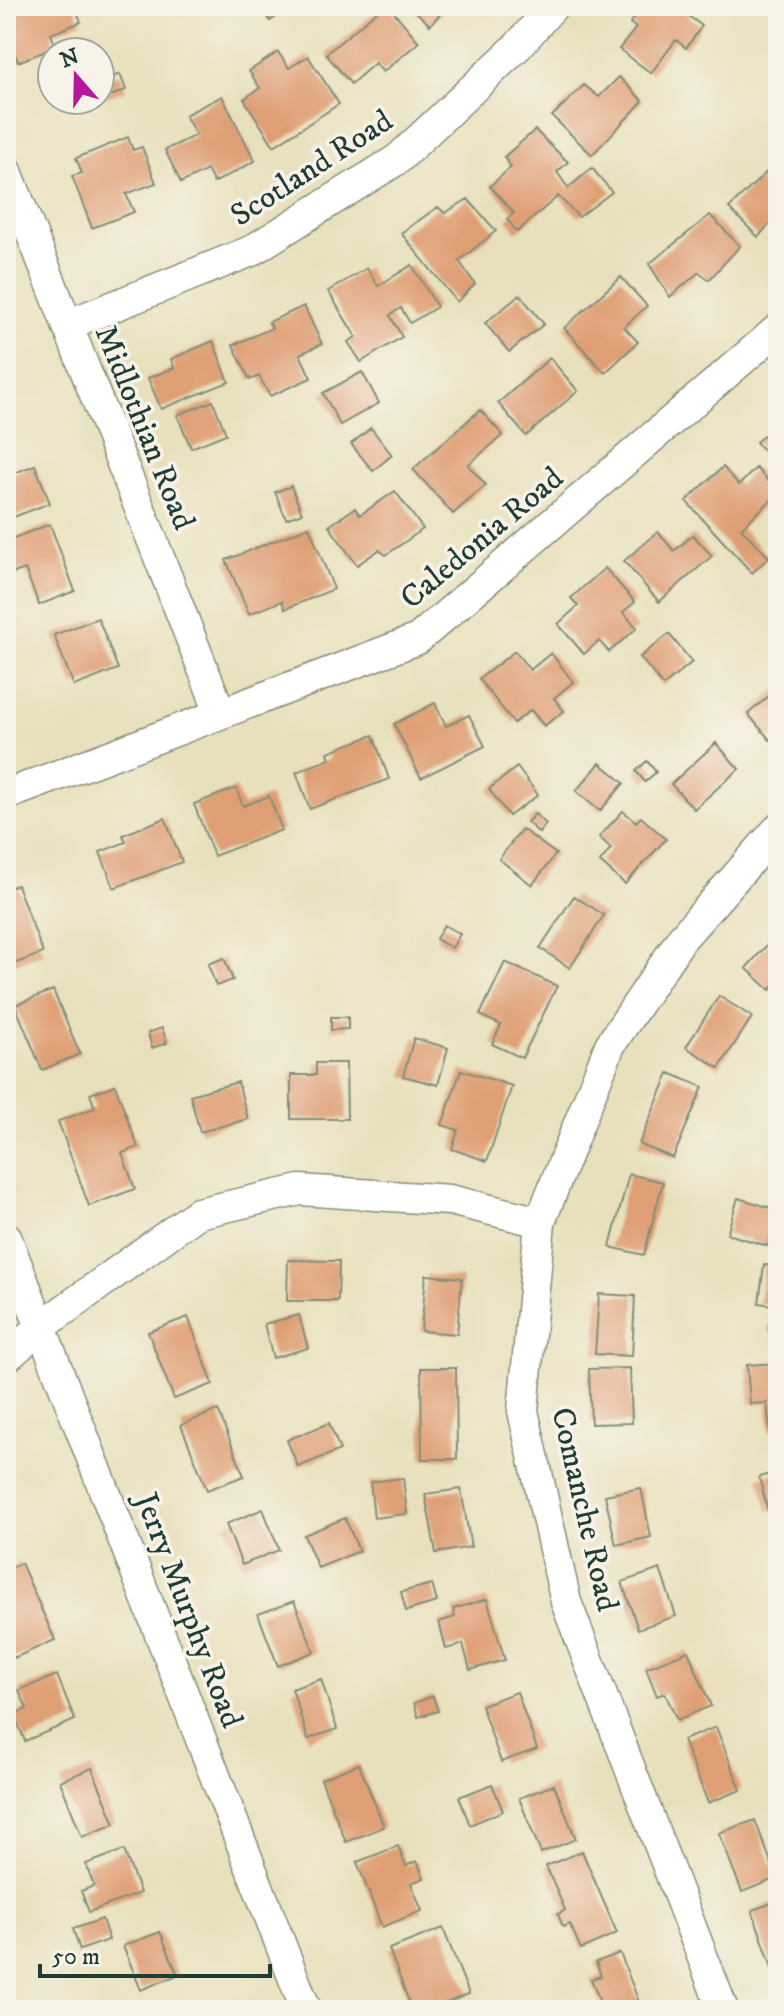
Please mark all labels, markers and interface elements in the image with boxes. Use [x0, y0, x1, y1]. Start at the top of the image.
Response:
north arrow [36, 36, 116, 116]
text: N [57, 43, 83, 74]
street label: Scotland Road [223, 101, 401, 236]
street label: Midlothian Road [85, 320, 203, 536]
street label: Caledonia Road [393, 459, 572, 618]
street label: Comanche Road [541, 1404, 627, 1615]
street label: Jerry Murphy Road [124, 1485, 251, 1734]
scale bar [40, 1928, 270, 1978]
text: 50 m [52, 1942, 100, 1972]

